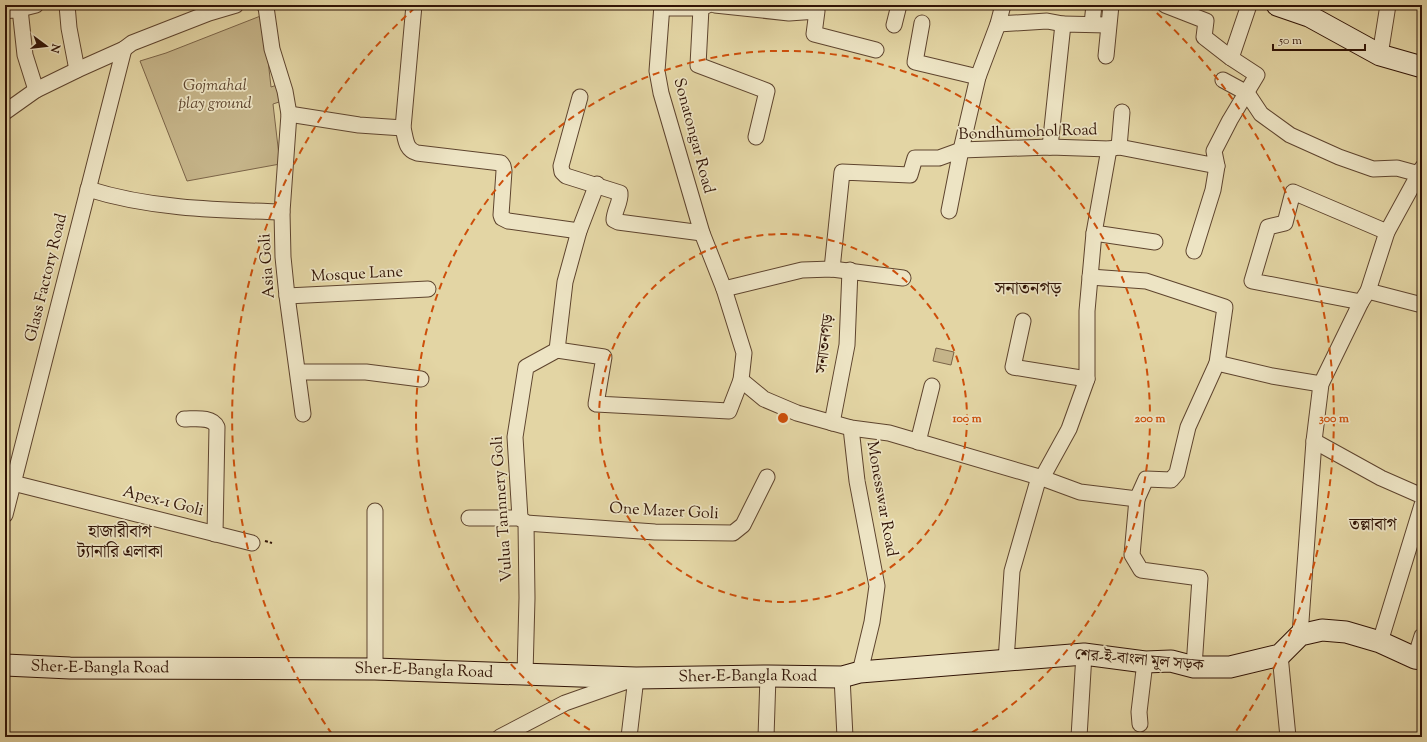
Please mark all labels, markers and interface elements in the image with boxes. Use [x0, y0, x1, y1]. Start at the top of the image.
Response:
north arrow [26, 26, 66, 66]
scale bar [1273, 26, 1365, 52]
text: 50 m [1278, 32, 1302, 50]
text: N [46, 41, 64, 55]
park label: Gojmahal play ground [178, 75, 252, 116]
street label: Sonatongar Road [667, 76, 719, 196]
street label: Bondhumohol Road [958, 119, 1098, 147]
street label: Glass Factory Road [20, 211, 74, 345]
street label: Asia Goli [254, 232, 282, 299]
street label: Mosque Lane [310, 261, 404, 289]
district label: সনাতনগড় [994, 277, 1062, 303]
street label: সনাতনগড় [811, 312, 841, 376]
text: 100 m [951, 410, 982, 428]
text: 200 m [1135, 410, 1165, 428]
text: 300 m [1319, 410, 1349, 428]
centre of rings [776, 411, 790, 425]
street label: Vulua Tannnery Goli [486, 435, 520, 583]
street label: Monesswar Road [860, 439, 902, 559]
street label: Apex-1 Goli [120, 481, 206, 523]
street label: One Mazer Goli [609, 498, 720, 526]
district label: তল্লাবাগ [1348, 514, 1398, 538]
district label: হাজারীবাগ ট্যানারি এলাকা [76, 521, 163, 565]
street label: শের-ই-বাংলা মূল সড়ক [1073, 643, 1205, 678]
street label: Sher-E-Bangla Road [30, 655, 169, 680]
street label: Sher-E-Bangla Road [355, 657, 494, 685]
street label: Sher-E-Bangla Road [678, 664, 817, 689]

